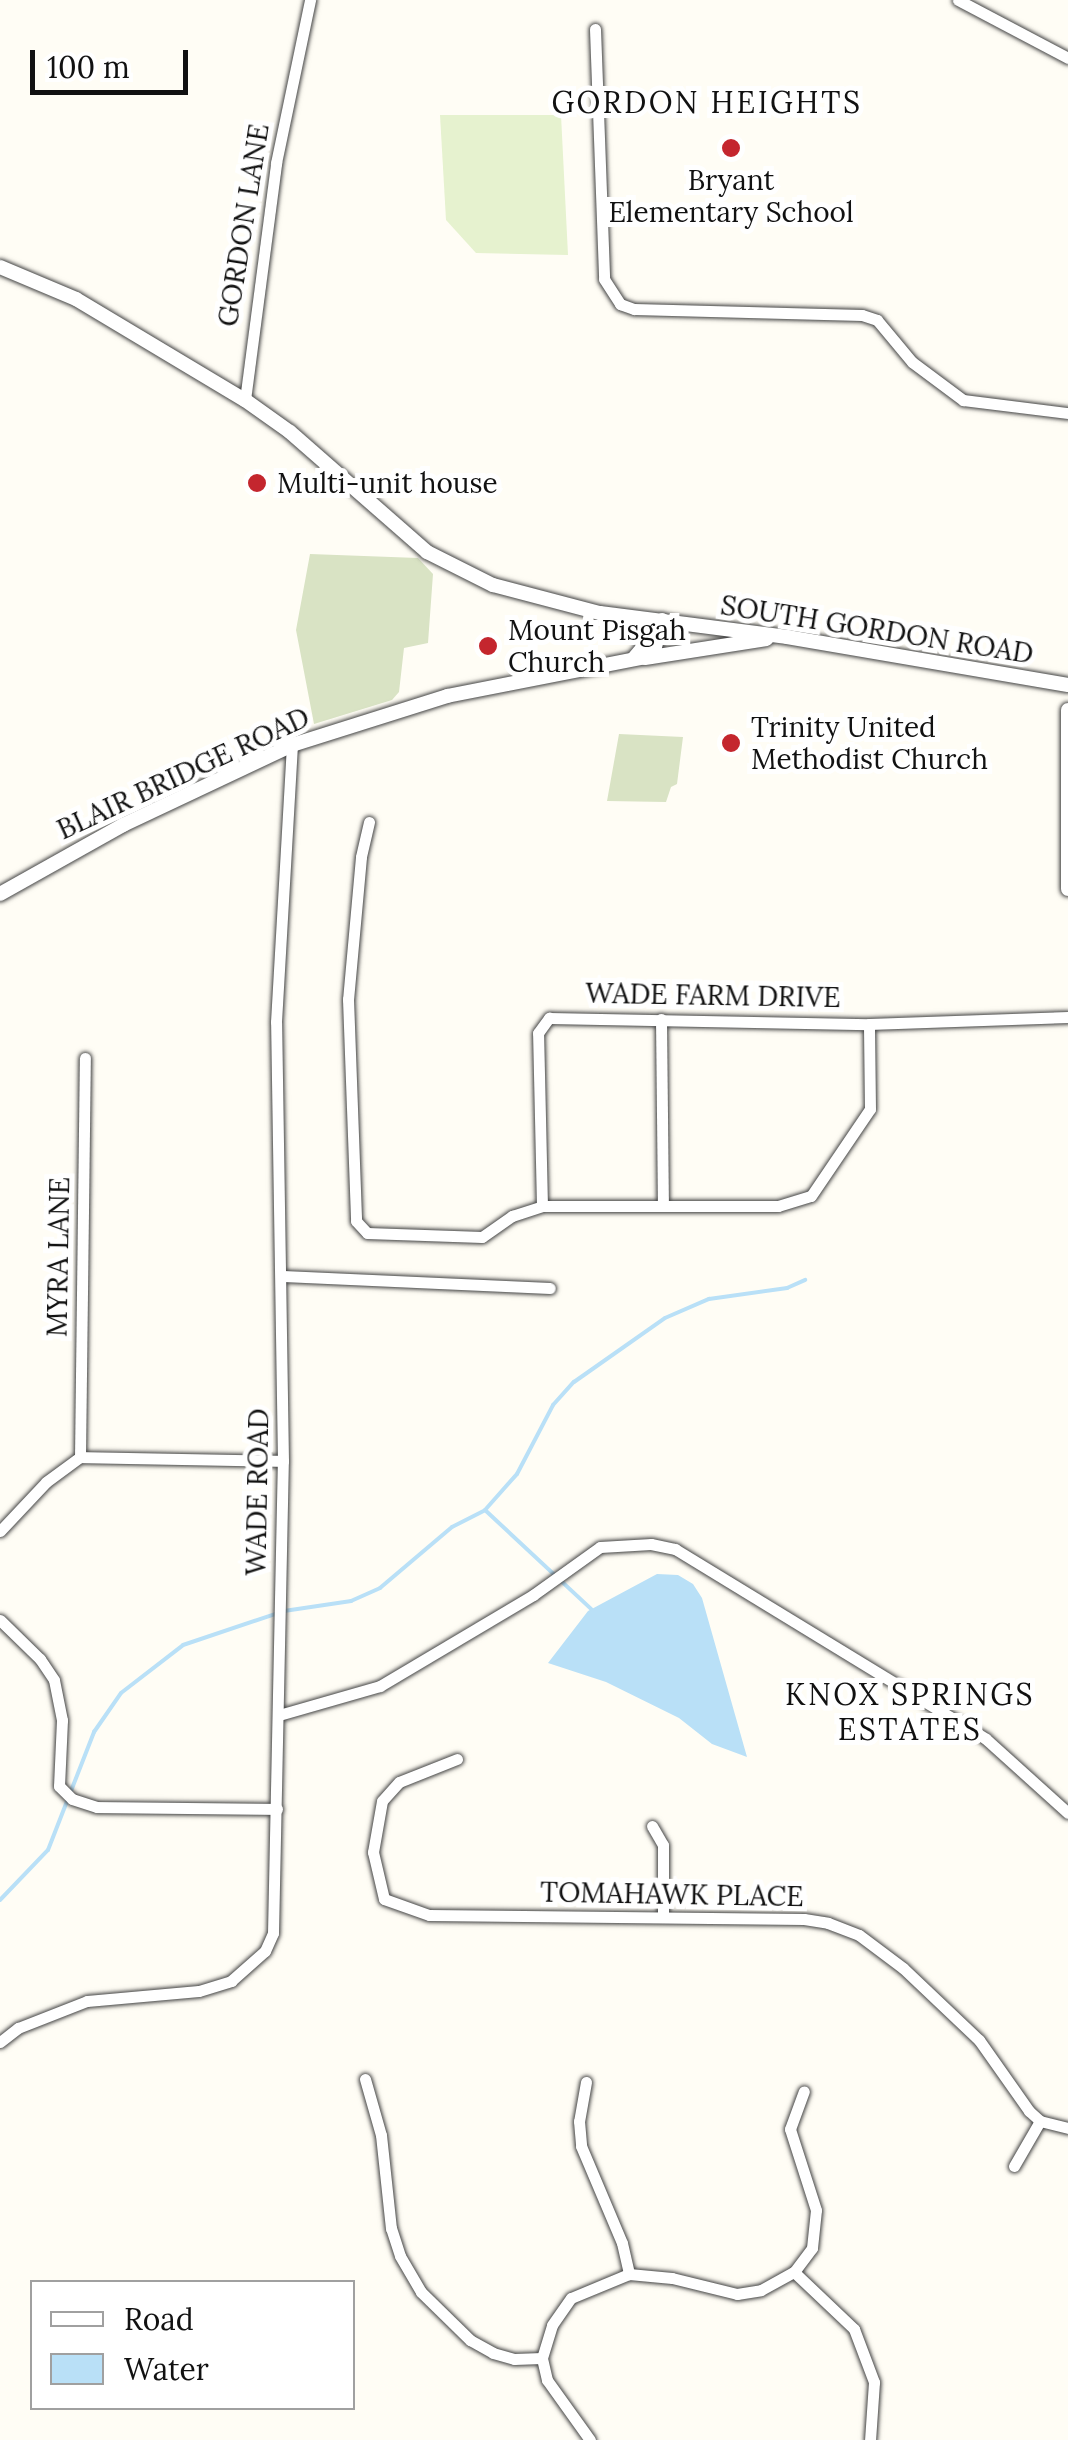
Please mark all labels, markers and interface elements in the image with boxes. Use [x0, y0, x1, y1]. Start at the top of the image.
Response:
scale bar [35, 30, 192, 92]
text: 100 m [47, 48, 130, 86]
district label: GORDON HEIGHTS [552, 84, 862, 120]
street label: GORDON LANE [210, 121, 276, 329]
marker: Bryant Elementary School [720, 137, 742, 159]
place label: Bryant Elementary School [608, 163, 854, 229]
place label: Multi-unit house [277, 466, 498, 500]
marker: Multi-unit house [246, 472, 268, 494]
street label: SOUTH GORDON ROAD [718, 588, 1036, 670]
place label: Mount Pisgah Church [508, 613, 686, 679]
marker: Mount Pisgah Church [477, 635, 499, 657]
street label: BLAIR BRIDGE ROAD [51, 700, 315, 846]
place label: Trinity United Methodist Church [751, 710, 988, 776]
marker: Trinity United Methodist Church [720, 732, 742, 754]
street label: WADE FARM DRIVE [585, 976, 841, 1014]
street label: MYRA LANE [40, 1177, 76, 1337]
street label: WADE ROAD [239, 1408, 275, 1576]
district label: KNOX SPRINGS ESTATES [785, 1676, 1035, 1746]
street label: TOMAHAWK PLACE [540, 1875, 804, 1913]
legend [30, 2280, 355, 2410]
text: Road [124, 2300, 194, 2338]
text: Water [124, 2350, 209, 2388]

